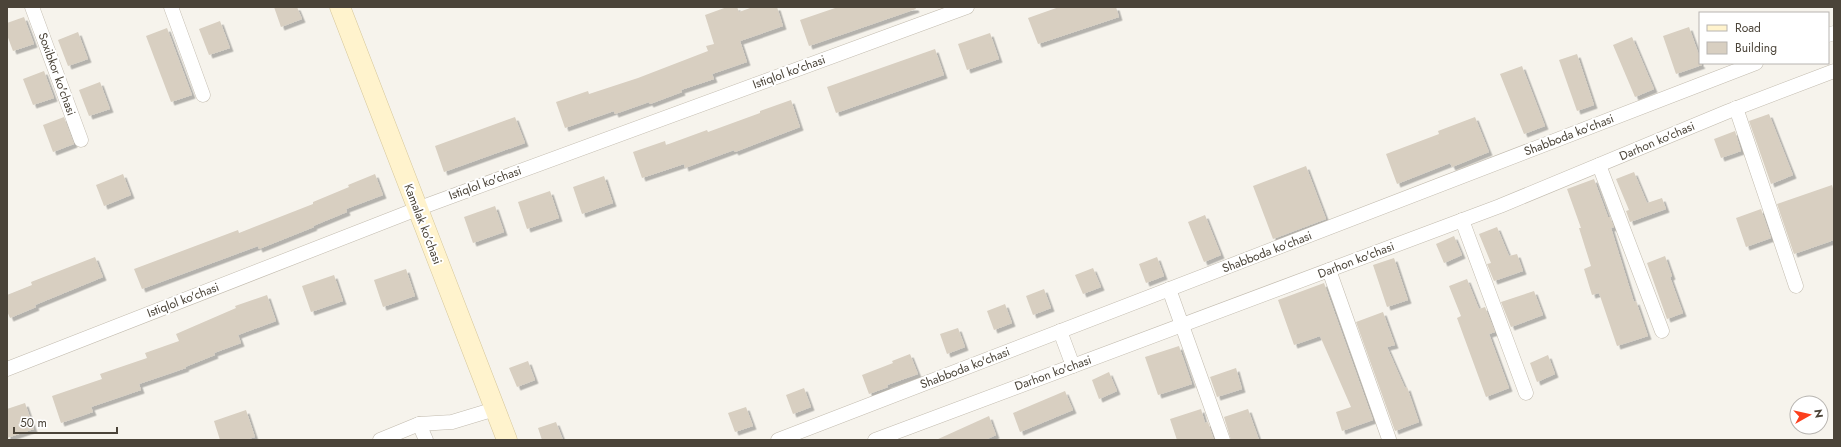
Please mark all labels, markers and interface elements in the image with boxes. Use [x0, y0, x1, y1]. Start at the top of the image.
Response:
legend [1699, 12, 1829, 64]
text: Road [1735, 19, 1761, 37]
street label: Soxibkor ko'chasi [34, 30, 80, 118]
text: Building [1735, 39, 1777, 57]
street label: Istiqlol ko'chasi [750, 51, 828, 93]
street label: Shabboda ko'chasi [1521, 110, 1617, 160]
street label: Darhon ko'chasi [1616, 117, 1698, 165]
street label: Istiqlol ko'chasi [446, 162, 524, 204]
street label: Kamalak ko'chasi [399, 181, 447, 267]
street label: Shabboda ko'chasi [1219, 227, 1315, 277]
street label: Darhon ko'chasi [1315, 237, 1397, 283]
street label: Istiqlol ko'chasi [144, 278, 222, 322]
street label: Shabboda ko'chasi [917, 343, 1013, 393]
street label: Darhon ko'chasi [1012, 351, 1094, 395]
north arrow [1789, 395, 1829, 435]
text: N [1810, 408, 1827, 419]
scale bar [14, 409, 117, 435]
text: 50 m [20, 414, 47, 432]

